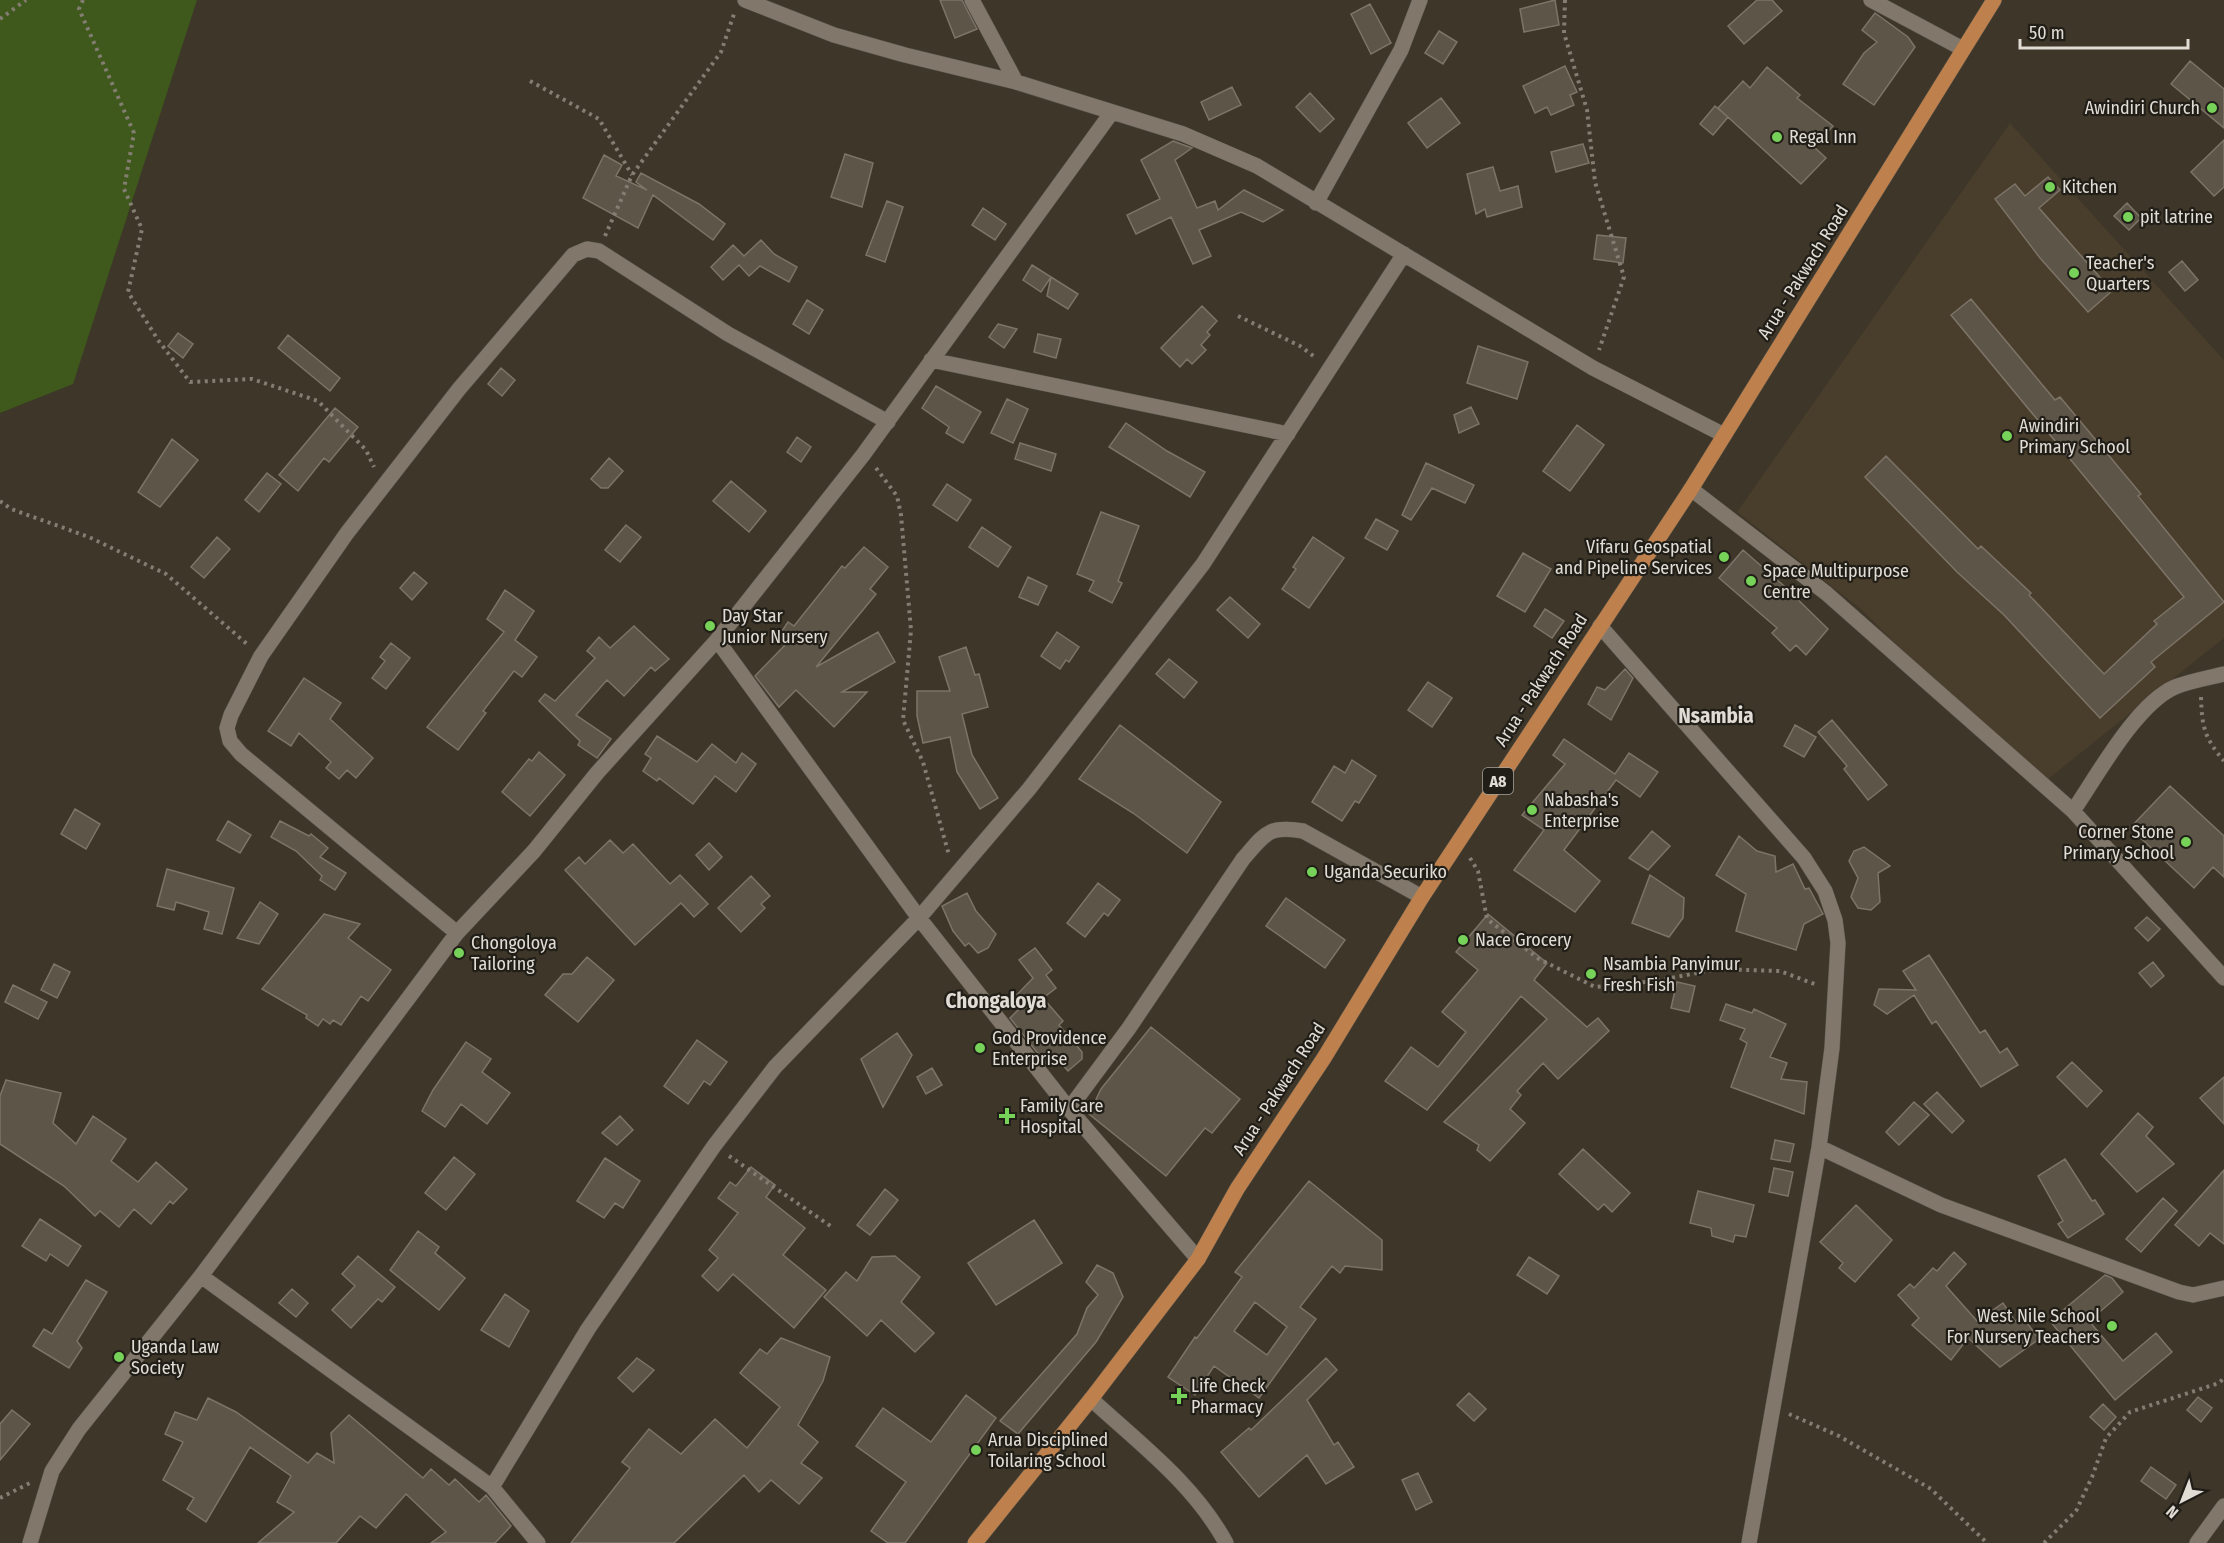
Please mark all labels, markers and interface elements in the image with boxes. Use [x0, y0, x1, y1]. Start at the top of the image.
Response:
scale bar [2020, 12, 2188, 50]
text: 50 m [2029, 22, 2065, 44]
place label: Awindiri Church [2085, 97, 2200, 119]
marker: Awindiri Church [2205, 101, 2219, 115]
place label: Regal Inn [1789, 126, 1857, 148]
marker: Regal Inn [1770, 130, 1784, 144]
place label: Kitchen [2062, 176, 2117, 198]
marker: Kitchen [2043, 180, 2057, 194]
street label: Arua - Pakwach Road [1753, 201, 1853, 343]
place label: pit latrine [2140, 206, 2213, 228]
marker: pit latrine [2121, 210, 2135, 224]
place label: Teacher's Quarters [2086, 252, 2155, 295]
marker: Teacher's Quarters [2067, 266, 2081, 280]
place label: Awindiri Primary School [2019, 415, 2130, 458]
marker: Awindiri Primary School [2000, 429, 2014, 443]
place label: Vifaru Geospatial and Pipeline Services [1555, 536, 1712, 579]
marker: Vifaru Geospatial and Pipeline Services [1717, 550, 1731, 564]
place label: Space Multipurpose Centre [1763, 560, 1909, 603]
marker: Space Multipurpose Centre [1744, 574, 1758, 588]
place label: Day Star Junior Nursery [722, 605, 828, 648]
street label: Arua - Pakwach Road [1490, 609, 1592, 751]
marker: Day Star Junior Nursery [703, 619, 717, 633]
district label: Nsambia [1678, 703, 1754, 729]
road number: A8 [1483, 768, 1513, 794]
place label: Nabasha's Enterprise [1544, 789, 1620, 832]
marker: Nabasha's Enterprise [1525, 803, 1539, 817]
place label: Corner Stone Primary School [2063, 821, 2174, 864]
marker: Corner Stone Primary School [2179, 835, 2193, 849]
place label: Uganda Securiko [1324, 861, 1447, 883]
marker: Uganda Securiko [1305, 865, 1319, 879]
place label: Nace Grocery [1475, 929, 1571, 951]
place label: Chongoloya Tailoring [471, 932, 557, 975]
marker: Nace Grocery [1456, 933, 1470, 947]
marker: Chongoloya Tailoring [452, 946, 466, 960]
place label: Nsambia Panyimur Fresh Fish [1603, 953, 1741, 996]
marker: Nsambia Panyimur Fresh Fish [1584, 967, 1598, 981]
district label: Chongaloya [946, 988, 1046, 1014]
street label: Arua - Pakwach Road [1228, 1018, 1330, 1160]
place label: God Providence Enterprise [992, 1027, 1107, 1070]
marker: God Providence Enterprise [973, 1041, 987, 1055]
place label: Family Care Hospital [1020, 1095, 1103, 1138]
marker: Family Care Hospital [998, 1107, 1016, 1125]
place label: West Nile School For Nursery Teachers [1947, 1305, 2100, 1348]
marker: West Nile School For Nursery Teachers [2105, 1319, 2119, 1333]
place label: Uganda Law Society [131, 1336, 219, 1379]
marker: Uganda Law Society [112, 1350, 126, 1364]
place label: Life Check Pharmacy [1191, 1375, 1266, 1418]
marker: Life Check Pharmacy [1172, 1389, 1186, 1403]
place label: Arua Disciplined Toilaring School [988, 1429, 1108, 1472]
marker: Arua Disciplined Toilaring School [969, 1443, 983, 1457]
north arrow [2152, 1471, 2212, 1531]
text: N [2162, 1502, 2182, 1522]

